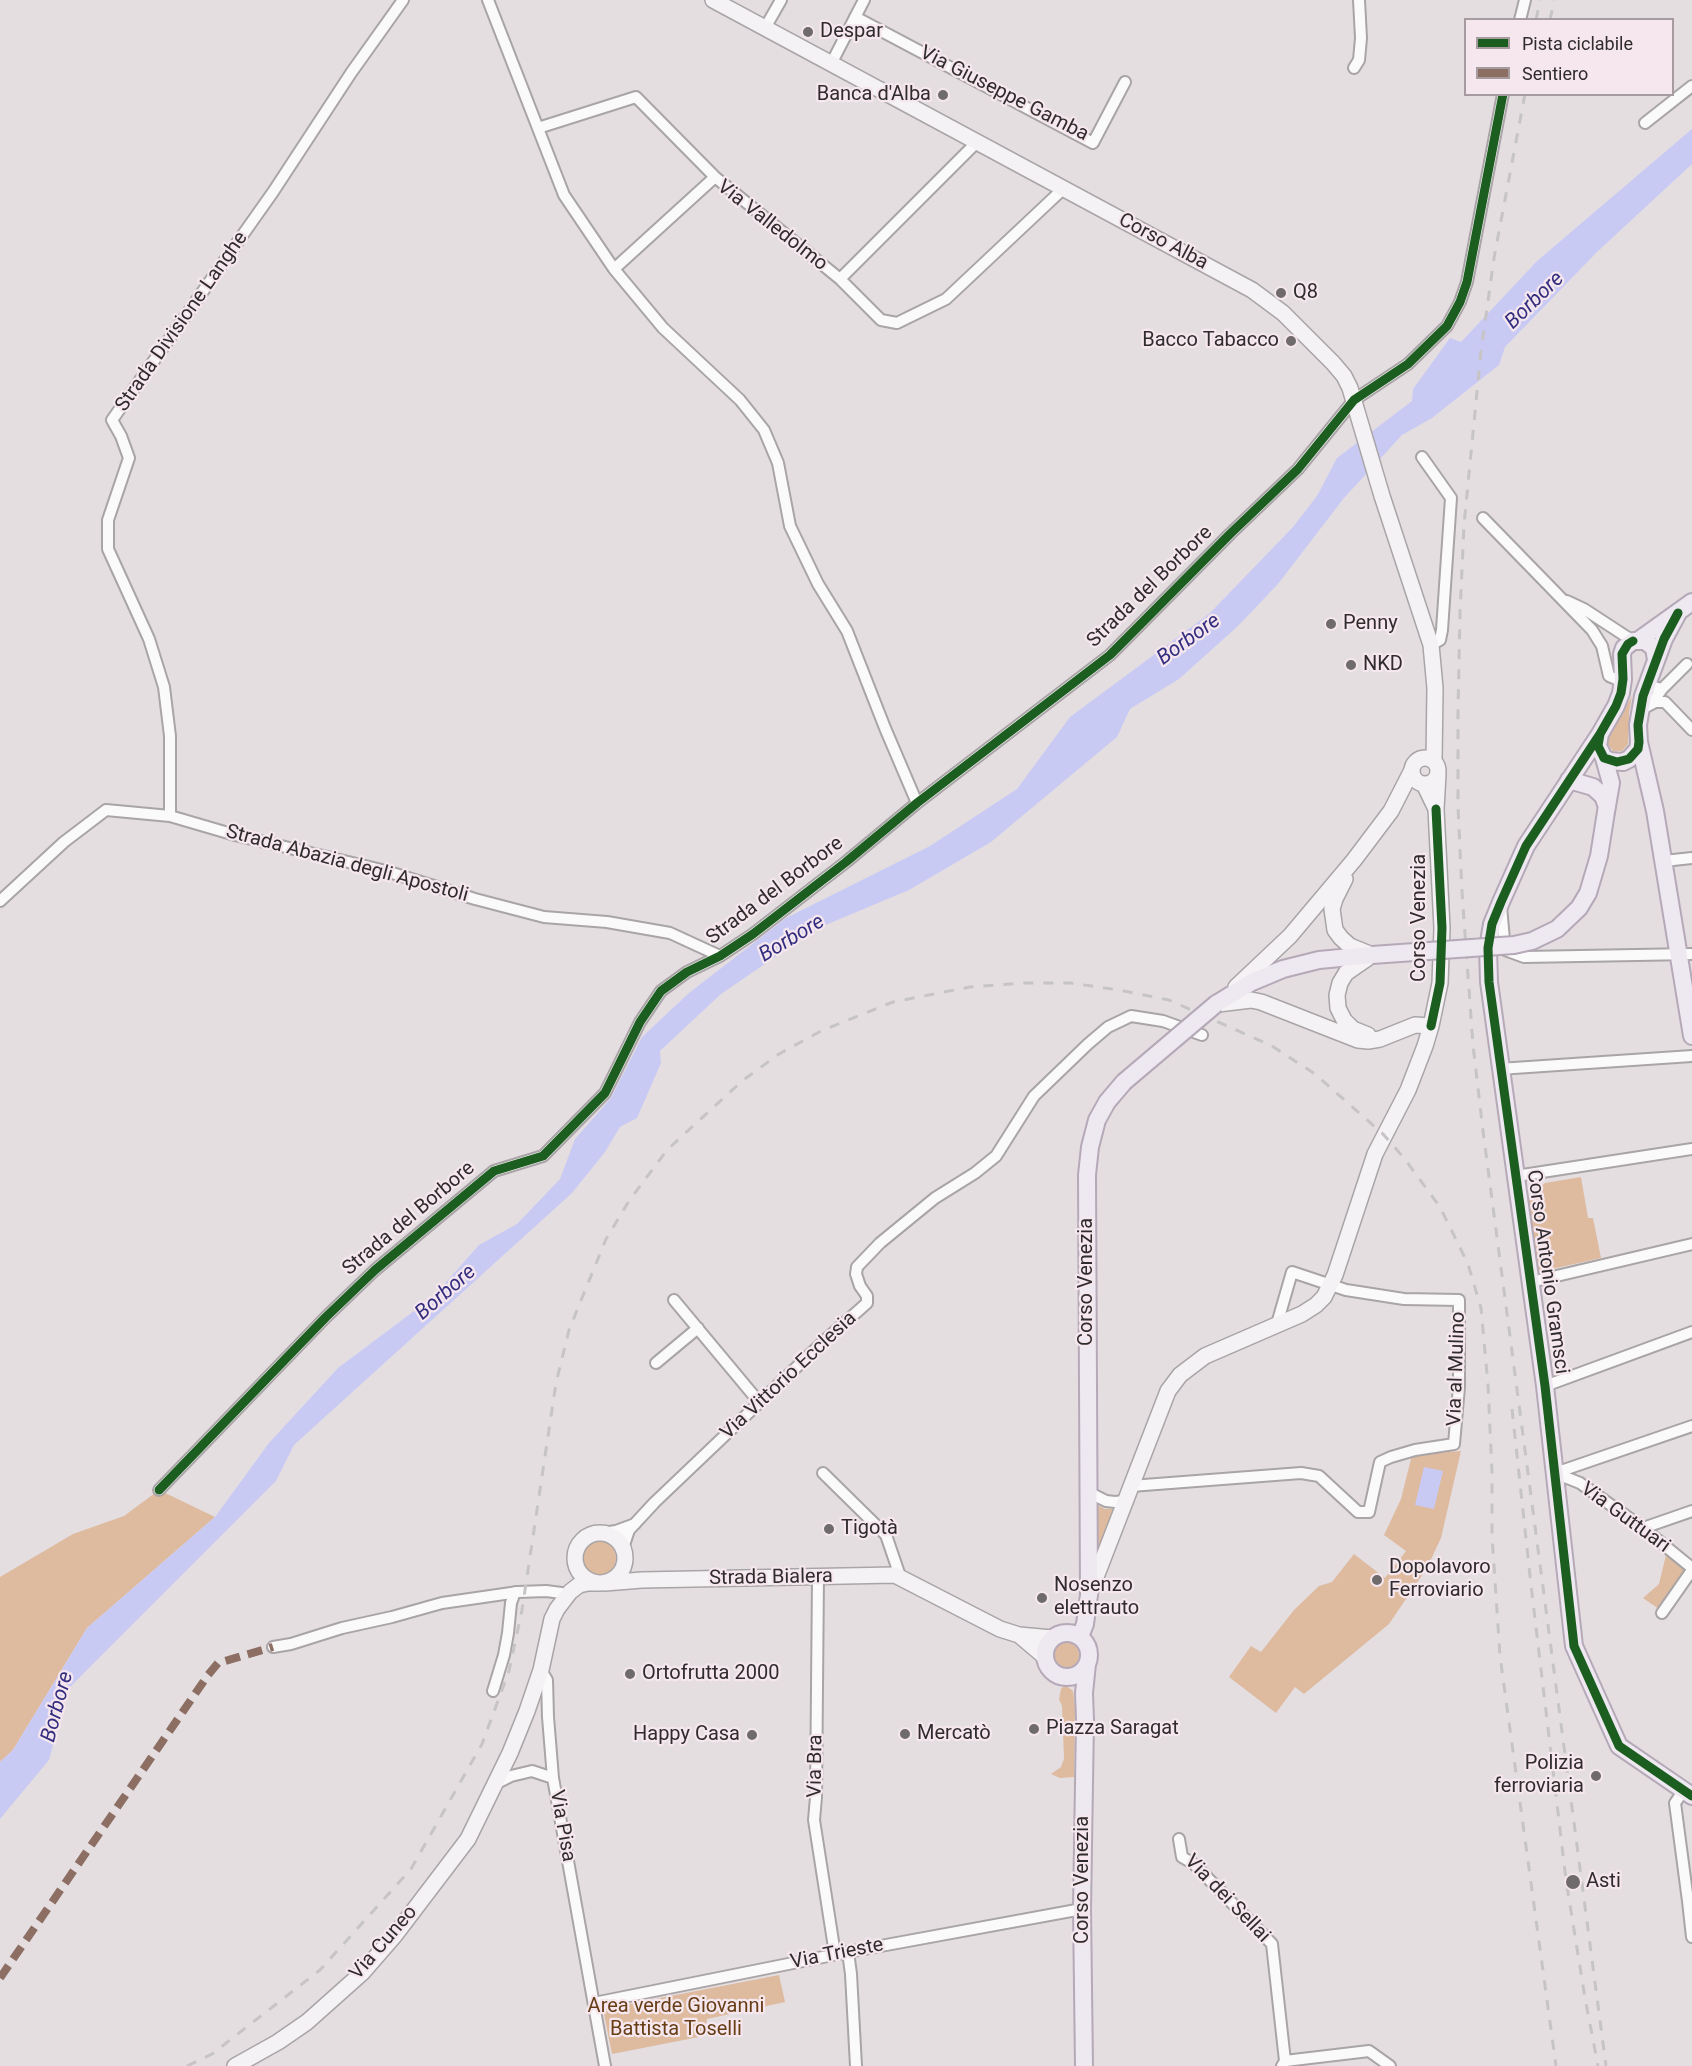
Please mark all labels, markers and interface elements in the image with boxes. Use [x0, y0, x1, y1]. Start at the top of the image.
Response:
legend [1464, 18, 1674, 96]
place label: Despar [820, 20, 883, 44]
marker: Despar [801, 25, 815, 39]
text: Pista ciclabile [1522, 33, 1633, 54]
street label: Via Giuseppe Gamba [916, 41, 1092, 147]
text: Sentiero [1522, 63, 1588, 84]
place label: Banca d'Alba [817, 83, 931, 107]
marker: Banca d'Alba [936, 88, 950, 102]
street label: Via Valledolmo [712, 175, 832, 277]
street label: Corso Alba [1114, 208, 1212, 276]
street label: Strada Divisione Langhe [111, 227, 253, 417]
water label: Borbore [1500, 267, 1570, 335]
place label: Q8 [1293, 281, 1318, 305]
marker: Q8 [1274, 286, 1288, 300]
place label: Bacco Tabacco [1142, 329, 1279, 353]
marker: Bacco Tabacco [1284, 334, 1298, 348]
street label: Strada del Borbore [1082, 521, 1218, 653]
water label: Borbore [1153, 609, 1225, 671]
place label: Penny [1343, 612, 1398, 636]
marker: Penny [1324, 617, 1338, 631]
place label: NKD [1363, 653, 1403, 677]
marker: NKD [1344, 658, 1358, 672]
street label: Strada Abazia degli Apostoli [223, 820, 471, 908]
street label: Strada del Borbore [702, 832, 848, 950]
street label: Corso Venezia [1408, 854, 1432, 982]
water label: Borbore [755, 910, 829, 968]
street label: Strada del Borbore [338, 1157, 480, 1281]
street label: Corso Antonio Gramsci [1521, 1168, 1573, 1376]
street label: Corso Venezia [1075, 1218, 1099, 1346]
water label: Borbore [411, 1260, 481, 1326]
street label: Via Vittorio Ecclesia [716, 1307, 862, 1445]
street label: Via al Mulino [1443, 1311, 1471, 1427]
street label: Via Guttuari [1576, 1478, 1674, 1558]
place label: Tigotà [841, 1517, 898, 1541]
marker: Tigotà [822, 1522, 836, 1536]
place label: Dopolavoro Ferroviario [1389, 1556, 1491, 1603]
street label: Strada Bialera [709, 1565, 833, 1591]
marker: Dopolavoro Ferroviario [1370, 1573, 1384, 1587]
place label: Nosenzo elettrauto [1054, 1574, 1139, 1621]
marker: Nosenzo elettrauto [1035, 1591, 1049, 1605]
place label: Ortofrutta 2000 [642, 1662, 779, 1686]
marker: Ortofrutta 2000 [623, 1667, 637, 1681]
water label: Borbore [37, 1669, 79, 1745]
place label: Piazza Saragat [1046, 1717, 1179, 1741]
place label: Mercatò [917, 1722, 991, 1746]
marker: Piazza Saragat [1027, 1722, 1041, 1736]
place label: Happy Casa [633, 1723, 740, 1747]
marker: Mercatò [898, 1727, 912, 1741]
marker: Happy Casa [745, 1728, 759, 1742]
street label: Via Bra [803, 1734, 829, 1798]
place label: Polizia ferroviaria [1494, 1752, 1584, 1799]
marker: Polizia ferroviaria [1589, 1769, 1603, 1783]
street label: Via Pisa [544, 1788, 580, 1864]
street label: Corso Venezia [1071, 1816, 1095, 1944]
street label: Via dei Sellai [1179, 1850, 1275, 1948]
place label: Asti [1586, 1870, 1621, 1894]
marker: Asti [1564, 1873, 1582, 1891]
street label: Via Cuneo [345, 1901, 423, 1985]
street label: Via Trieste [788, 1933, 886, 1975]
park label: Area verde Giovanni Battista Toselli [588, 1995, 764, 2042]

